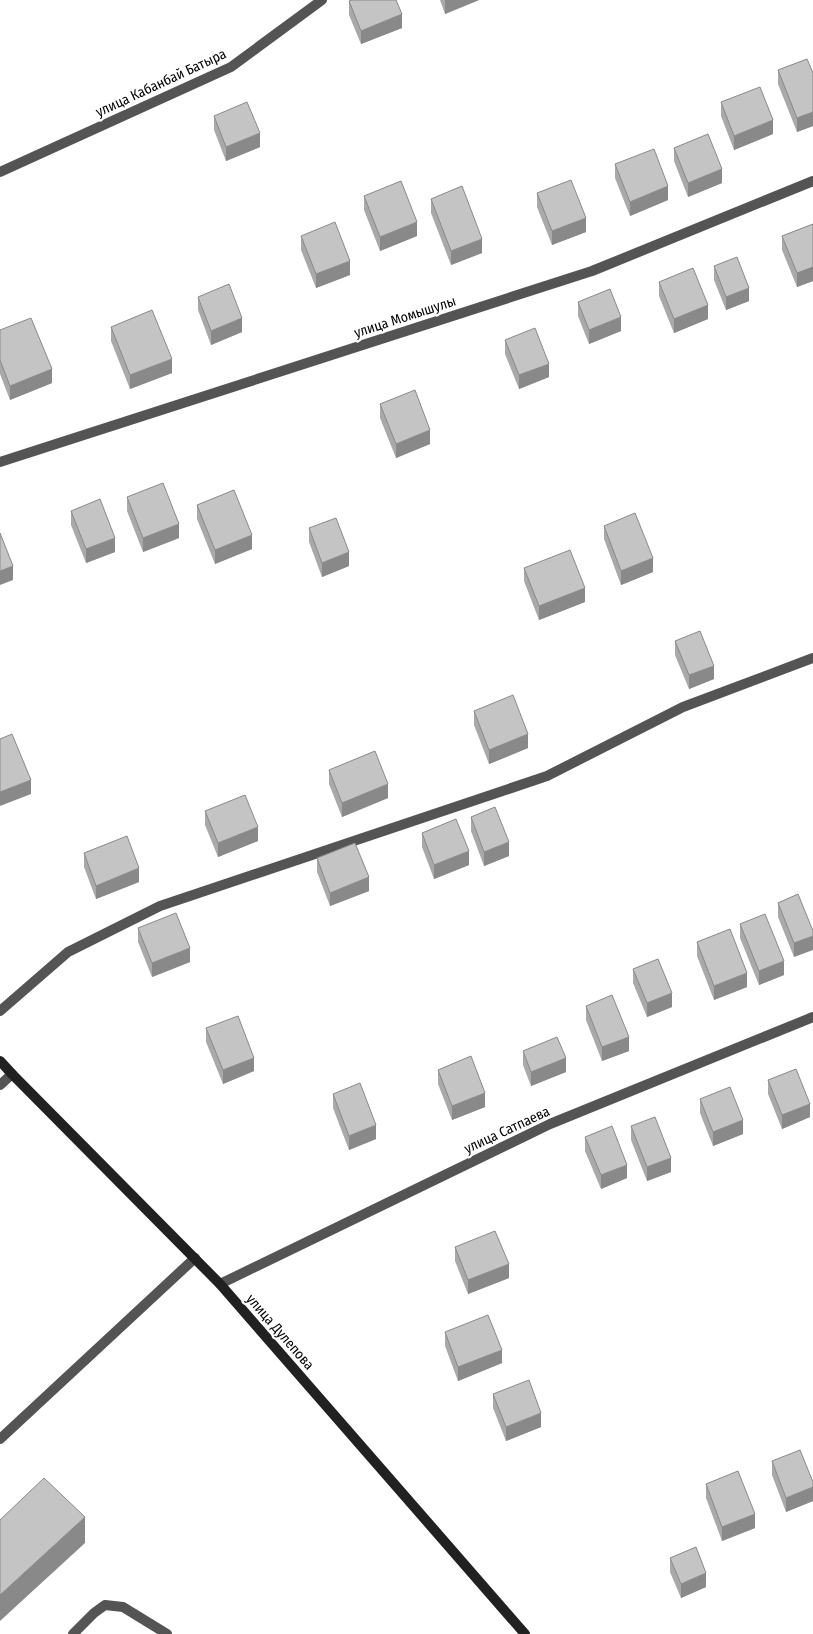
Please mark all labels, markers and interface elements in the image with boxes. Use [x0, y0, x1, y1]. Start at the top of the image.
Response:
street label: улица Кабанбай Батыра [93, 45, 229, 121]
street label: улица Момышулы [352, 293, 458, 341]
street label: улица Сатпаева [461, 1103, 553, 1157]
street label: улица Дулепова [242, 1291, 318, 1373]

